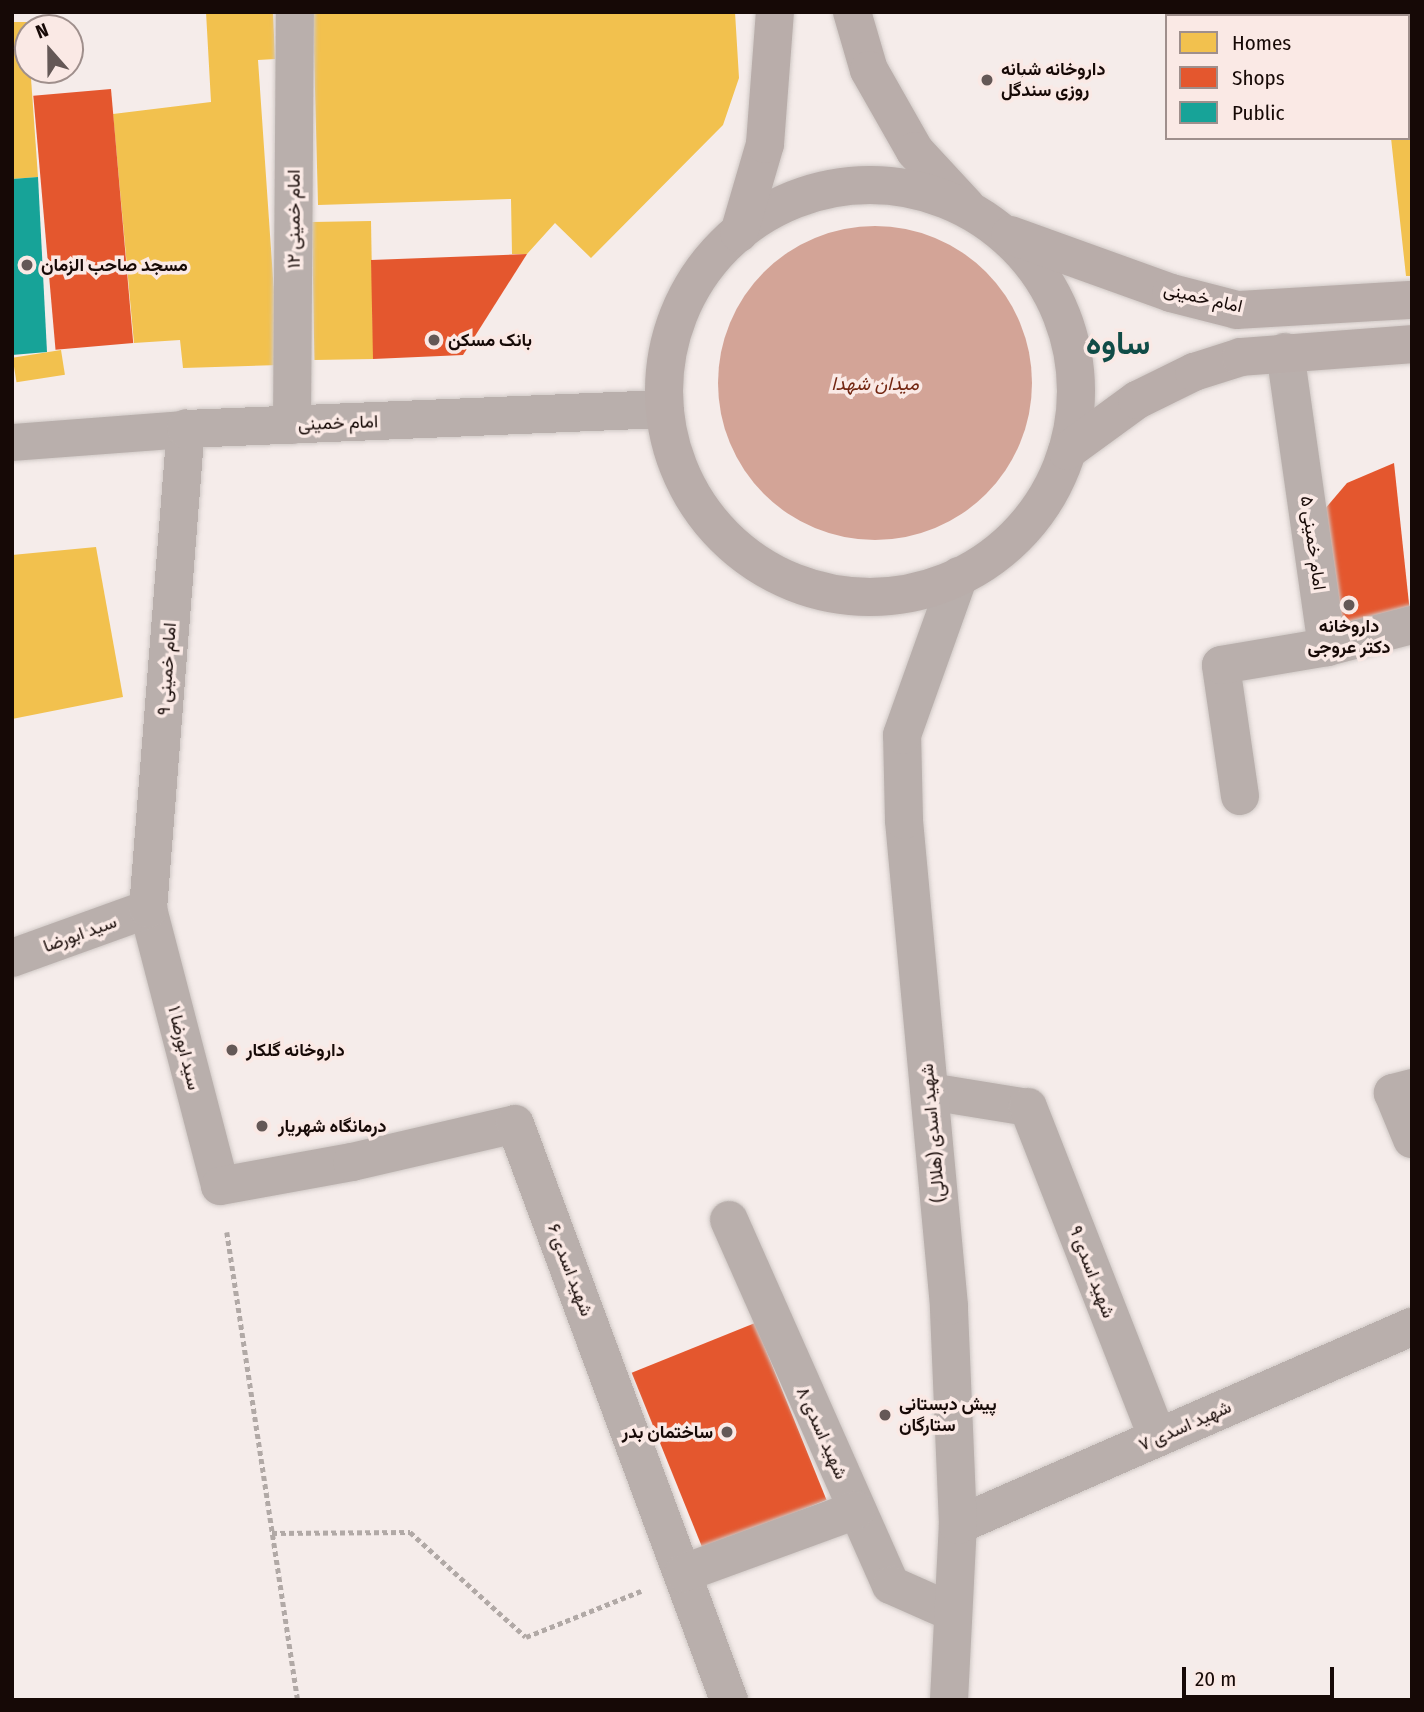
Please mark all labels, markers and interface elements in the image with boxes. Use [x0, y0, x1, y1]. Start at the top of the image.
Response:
north arrow [14, 14, 84, 84]
legend [1165, 14, 1410, 140]
text: N [33, 18, 51, 44]
text: Homes [1232, 30, 1291, 56]
place label: داروخانه شبانه روزی سندگل [1001, 59, 1105, 102]
text: Shops [1232, 65, 1285, 91]
marker: داروخانه شبانه روزی سندگل [979, 72, 995, 88]
text: Public [1232, 100, 1284, 126]
street label: امام خمینی ۱۲ [283, 170, 305, 268]
place label: مسجد صاحب الزمان [41, 254, 188, 276]
marker: مسجد صاحب الزمان [19, 257, 35, 273]
street label: امام خمینی [1162, 278, 1244, 318]
district label: ساوه [1086, 324, 1150, 362]
place label: بانک مسکن [448, 329, 532, 351]
marker: بانک مسکن [426, 332, 442, 348]
water label: میدان شهدا [831, 373, 919, 395]
street label: امام خمینی [298, 411, 378, 435]
street label: امام خمینی ۵ [1296, 494, 1330, 592]
marker: داروخانه دکتر عروجی [1341, 597, 1357, 613]
place label: داروخانه دکتر عروجی [1307, 616, 1391, 658]
street label: امام خمینی ۹ [153, 622, 181, 716]
street label: سید ابورضا [40, 911, 120, 957]
street label: سید ابورضا ۱ [163, 1004, 205, 1092]
place label: داروخانه گلکار [246, 1039, 345, 1061]
marker: داروخانه گلکار [224, 1042, 240, 1058]
street label: شهید اسدی (هلالی) [916, 1063, 950, 1203]
place label: درمانگاه شهریار [278, 1115, 386, 1137]
marker: درمانگاه شهریار [252, 1116, 272, 1136]
street label: شهید اسدی ۶ [543, 1221, 597, 1319]
street label: شهید اسدی ۹ [1065, 1223, 1119, 1321]
street label: شهید اسدی ۸ [792, 1383, 852, 1483]
place label: پیش دبستانی ستارگان [899, 1394, 997, 1436]
street label: شهید اسدی ۷ [1135, 1396, 1235, 1456]
marker: پیش دبستانی ستارگان [877, 1407, 893, 1423]
place label: ساختمان بدر [622, 1421, 713, 1443]
marker: ساختمان بدر [719, 1424, 735, 1440]
scale bar [1186, 1652, 1338, 1696]
text: 20 m [1195, 1666, 1236, 1692]

